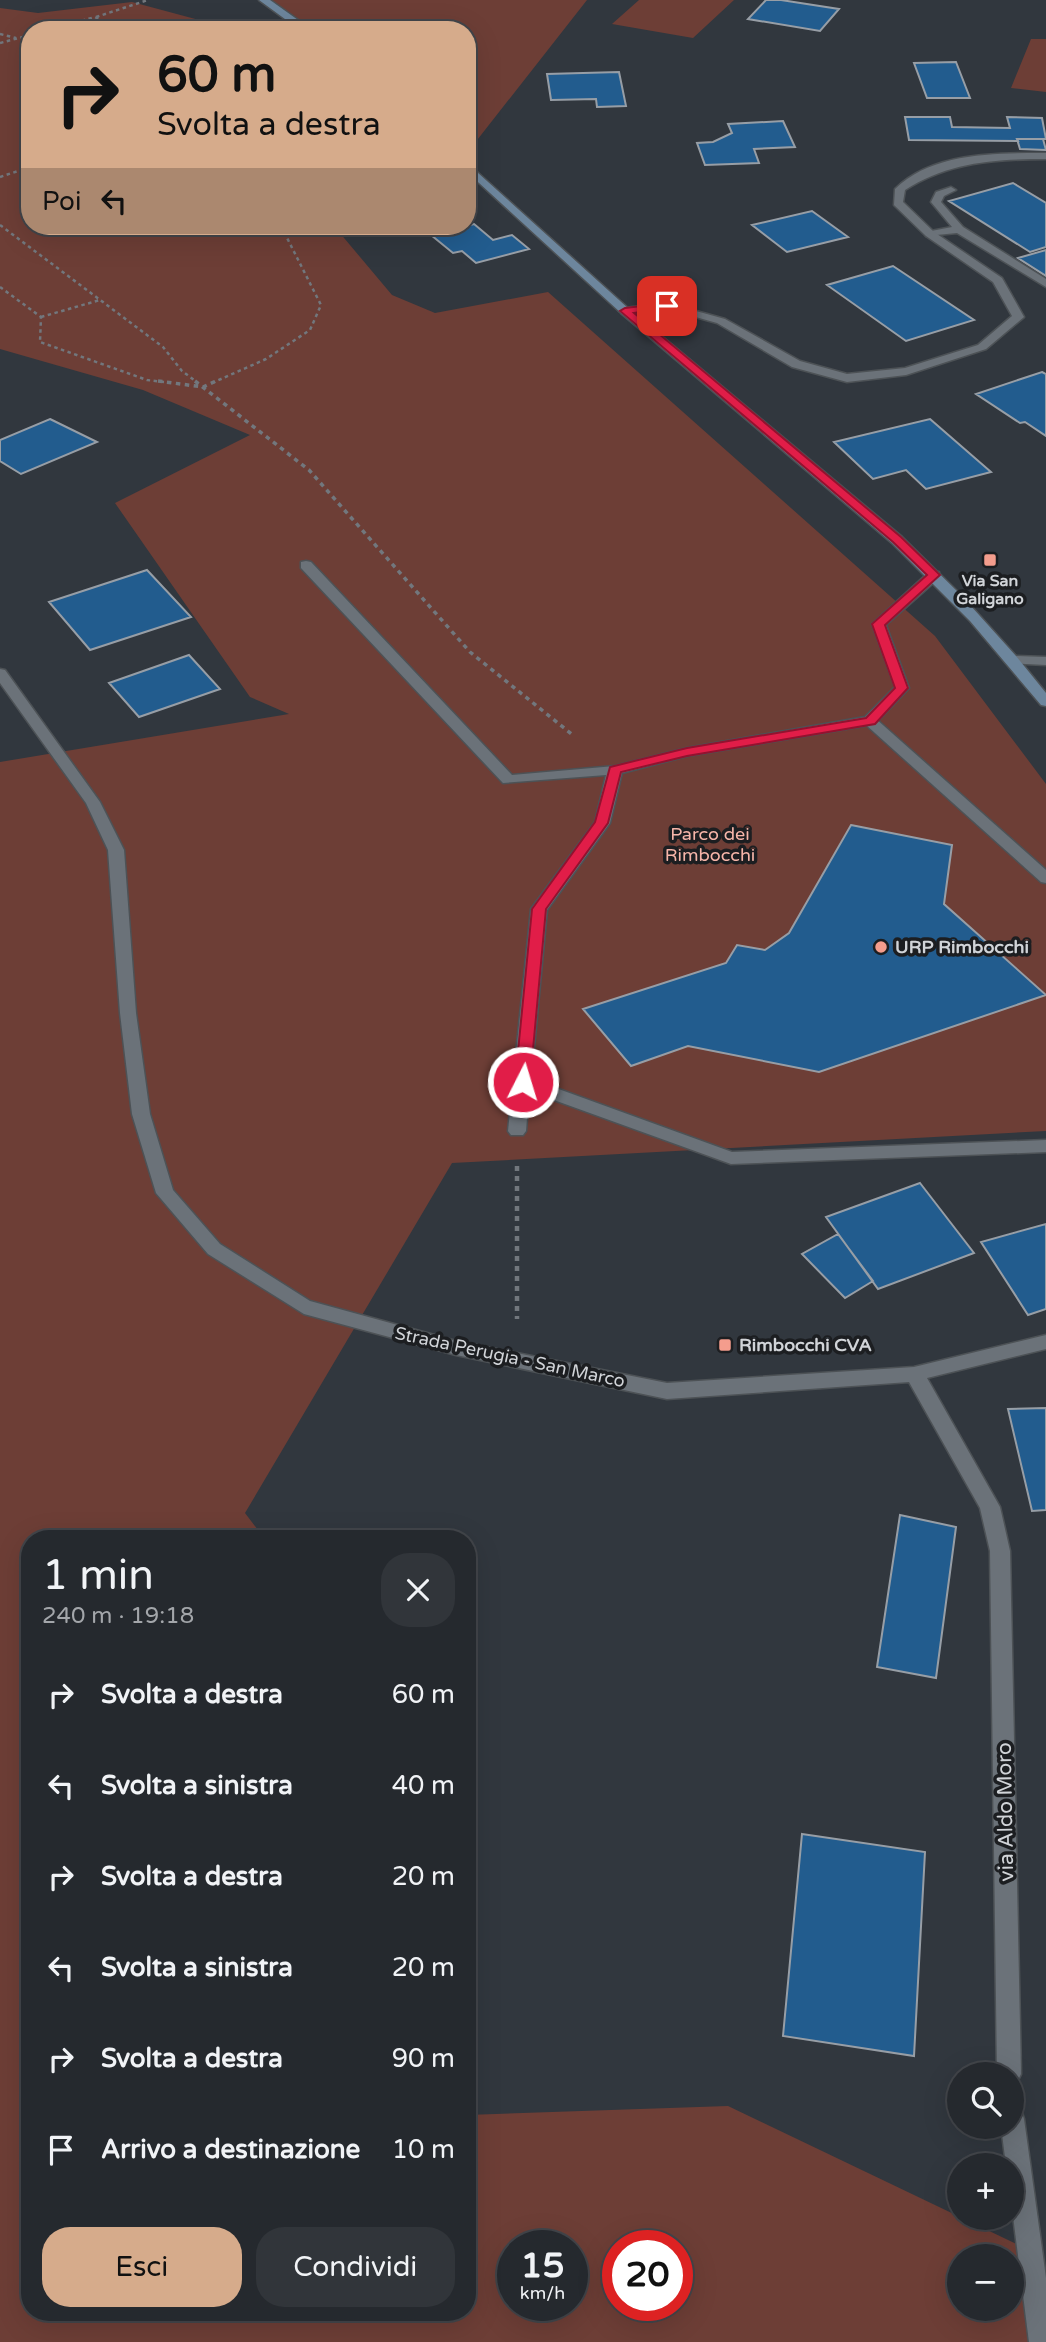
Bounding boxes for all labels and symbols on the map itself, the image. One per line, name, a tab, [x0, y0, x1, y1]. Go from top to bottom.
pin	[637, 276, 697, 336]
marker: Via San Galigano	[982, 552, 998, 568]
place label: Via San Galigano	[956, 571, 1024, 609]
park label: Parco dei Rimbocchi	[665, 823, 755, 866]
place label: URP Rimbocchi	[895, 936, 1029, 958]
marker: URP Rimbocchi	[873, 939, 889, 955]
position arrow	[486, 1045, 560, 1119]
street label: Strada Perugia - San Marco	[393, 1322, 627, 1392]
place label: Rimbocchi CVA	[739, 1334, 872, 1356]
marker: Rimbocchi CVA	[717, 1337, 733, 1353]
street label: via Aldo Moro	[992, 1742, 1019, 1882]
speed limit sign: 20	[602, 2230, 693, 2321]

